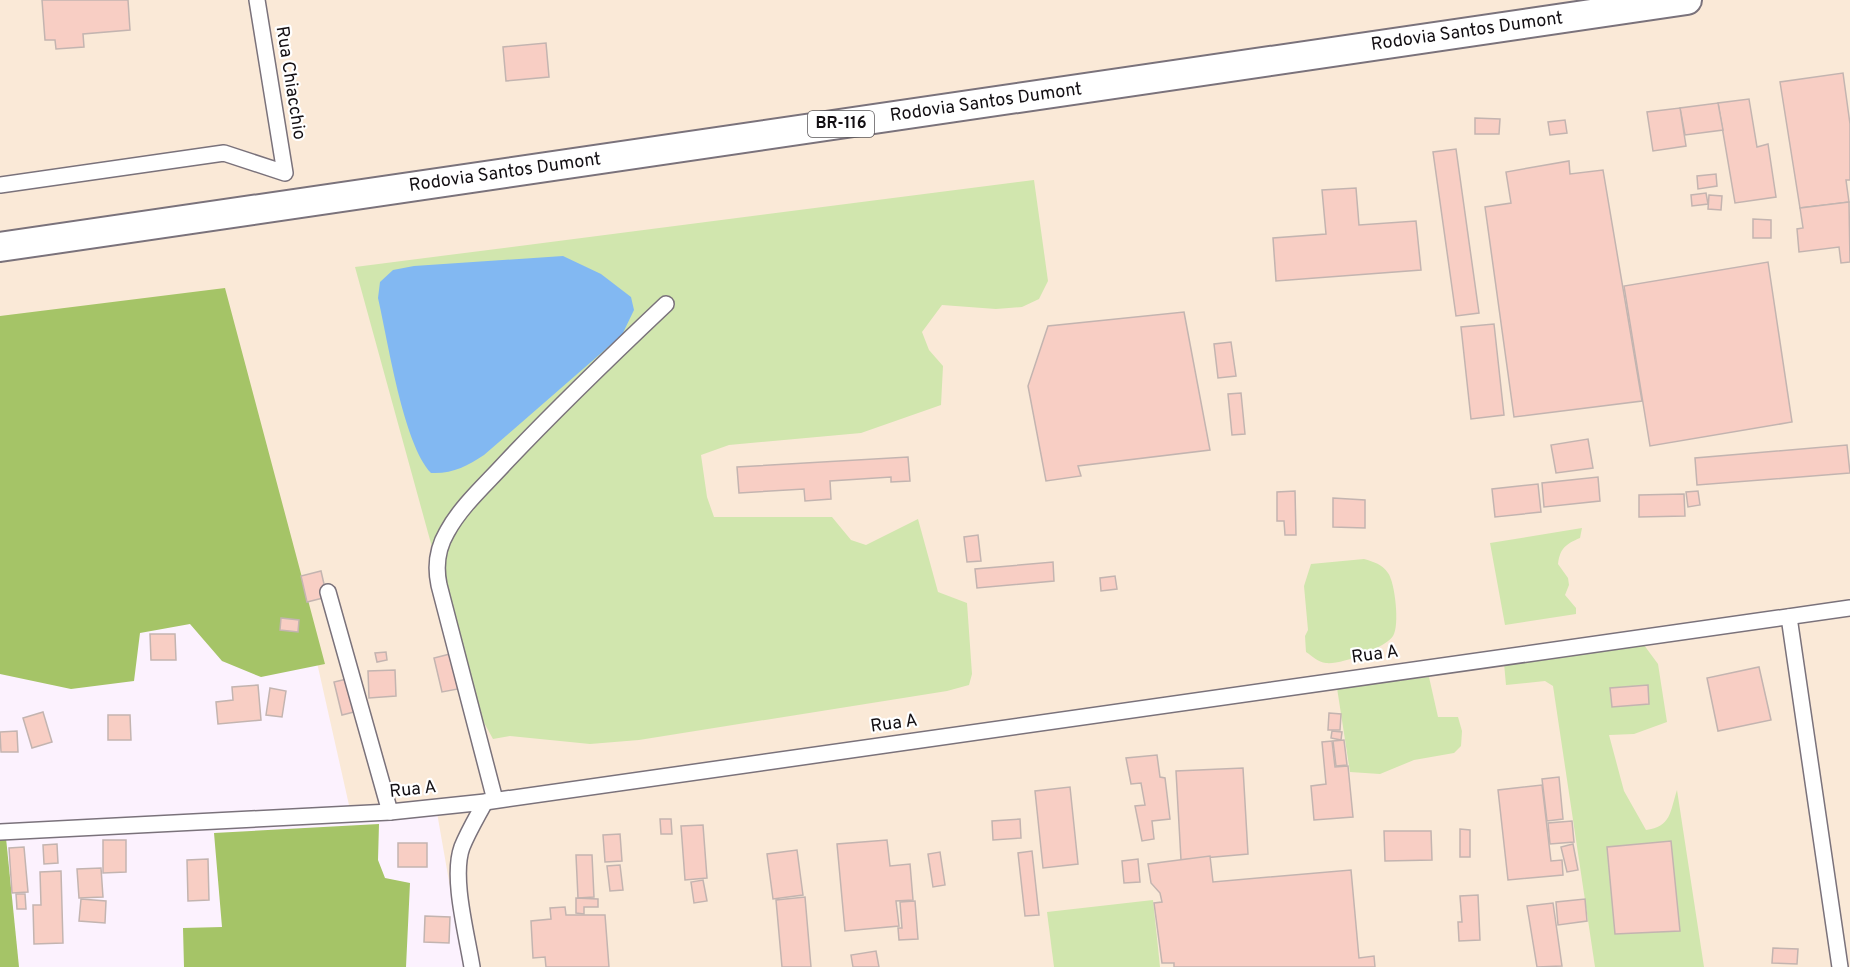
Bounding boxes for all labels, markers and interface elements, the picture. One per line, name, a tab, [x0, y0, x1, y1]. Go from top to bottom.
street label: Rodovia Santos Dumont	[1370, 7, 1564, 57]
street label: Rua Chiacchio	[270, 25, 310, 141]
street label: Rodovia Santos Dumont	[889, 78, 1083, 128]
road number: BR-116	[808, 111, 874, 137]
street label: Rodovia Santos Dumont	[408, 148, 602, 198]
street label: Rua A	[1350, 640, 1400, 670]
street label: Rua A	[869, 709, 919, 739]
street label: Rua A	[388, 776, 438, 804]

